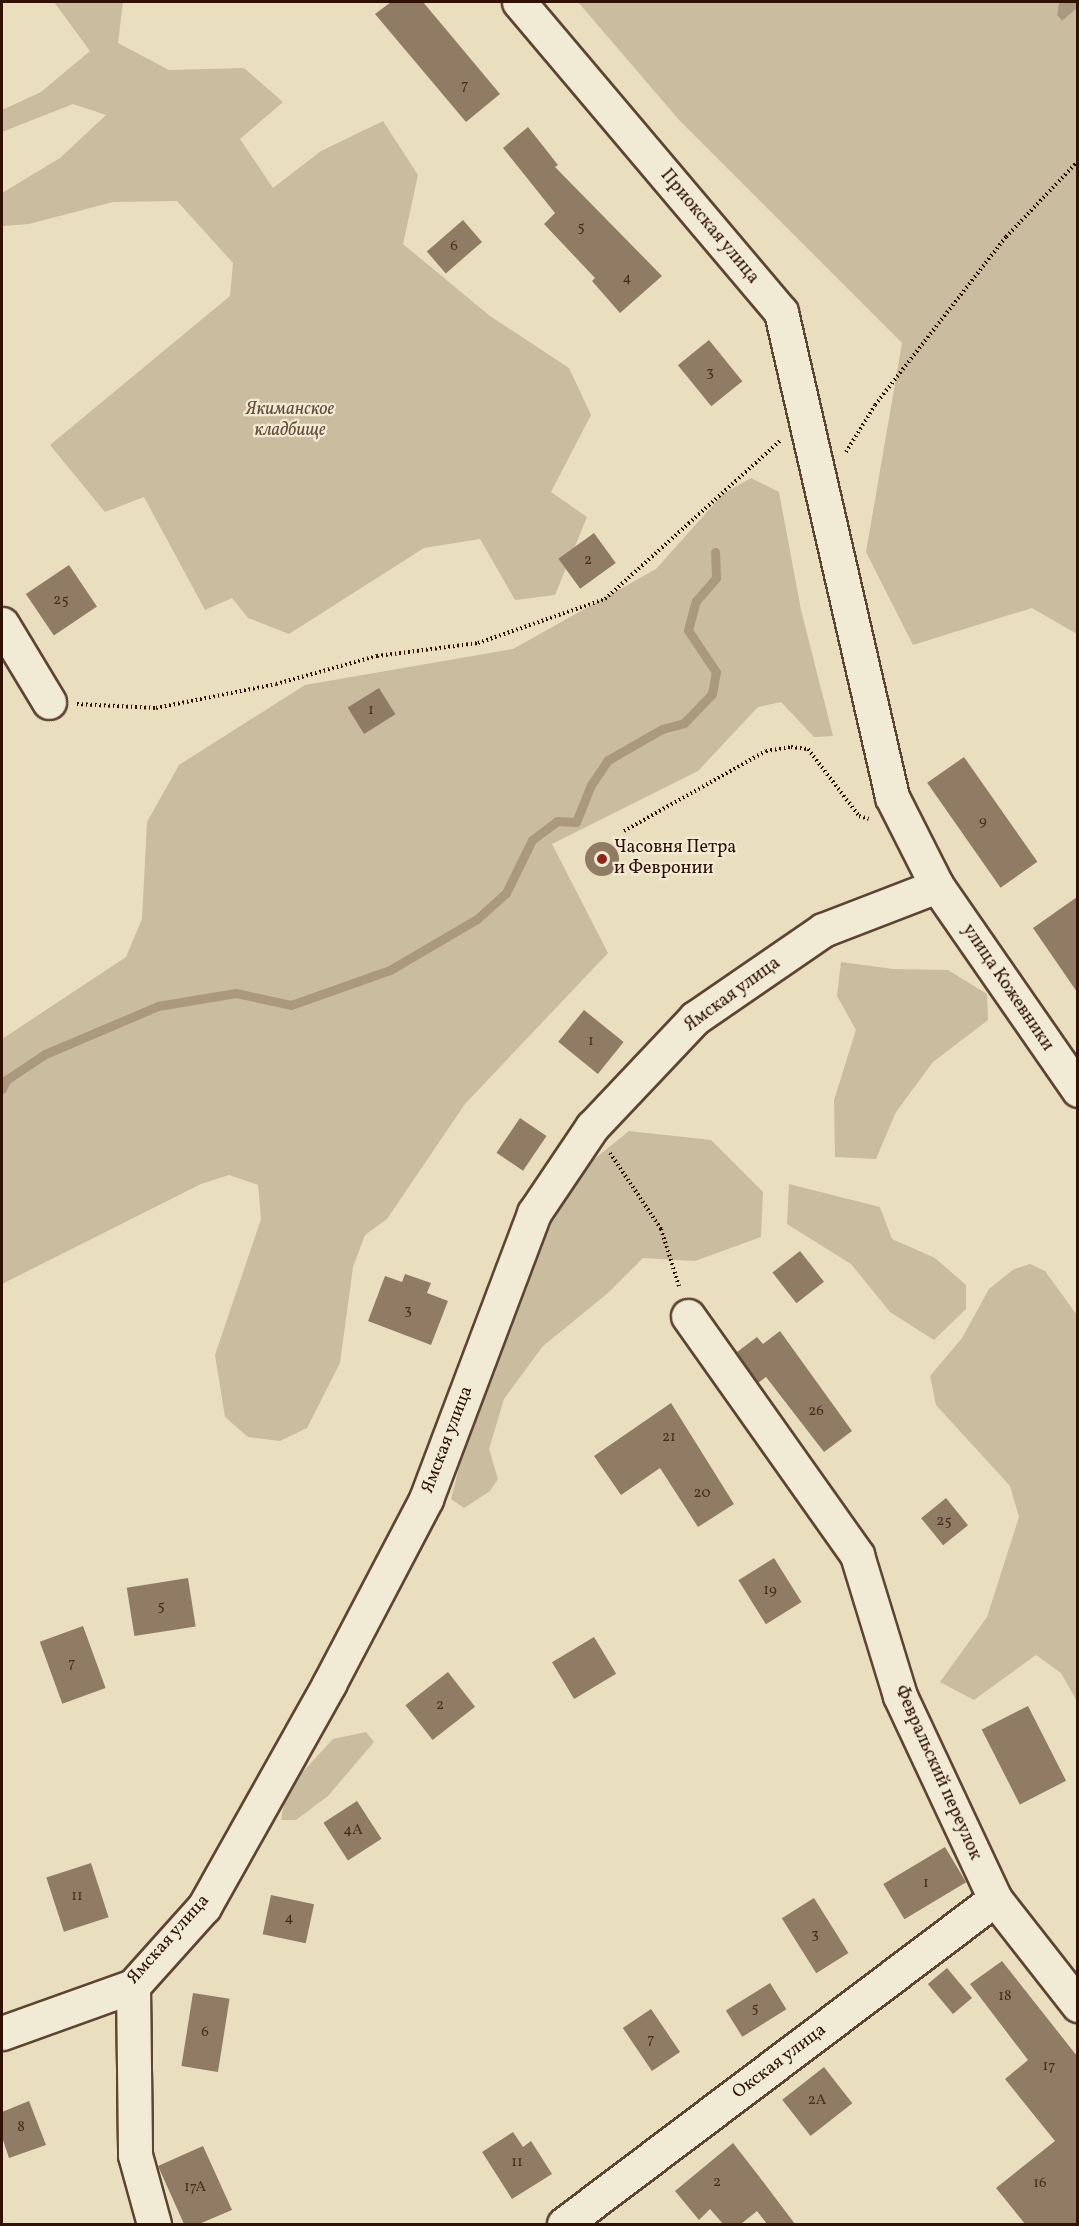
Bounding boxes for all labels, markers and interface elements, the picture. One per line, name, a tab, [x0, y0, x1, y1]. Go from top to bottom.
house number: 7	[461, 77, 469, 95]
street label: Приокская улица	[655, 165, 763, 289]
house number: 5	[577, 219, 585, 237]
house number: 6	[450, 238, 458, 256]
house number: 4	[623, 270, 631, 288]
house number: 3	[706, 364, 714, 382]
park label: Якиманское кладбище	[246, 400, 334, 442]
house number: 2	[584, 552, 592, 570]
house number: 25	[53, 592, 69, 610]
house number: 1	[368, 702, 374, 720]
house number: 9	[979, 813, 987, 831]
place label: Часовня Петра и Февронии	[614, 838, 736, 880]
marker: Часовня Петра и Февронии	[595, 852, 609, 866]
street label: улица Кожевники	[957, 920, 1057, 1056]
street label: Ямская улица	[681, 953, 785, 1037]
house number: 1	[588, 1033, 594, 1051]
house number: 3	[404, 1302, 412, 1320]
street label: Ямская улица	[418, 1383, 478, 1497]
house number: 26	[808, 1403, 824, 1421]
house number: 21	[662, 1429, 676, 1447]
house number: 20	[694, 1485, 710, 1503]
house number: 25	[936, 1513, 952, 1531]
house number: 19	[763, 1582, 777, 1600]
house number: 5	[157, 1598, 165, 1616]
house number: 7	[68, 1655, 76, 1673]
street label: Февральский переулок	[889, 1682, 985, 1864]
house number: 2	[436, 1697, 444, 1715]
house number: 4А	[343, 1822, 363, 1840]
house number: 1	[923, 1875, 929, 1893]
house number: 11	[71, 1888, 83, 1906]
street label: Ямская улица	[123, 1891, 215, 1989]
house number: 4	[285, 1910, 293, 1928]
house number: 3	[811, 1926, 819, 1944]
house number: 18	[998, 1988, 1012, 2006]
house number: 5	[751, 2000, 759, 2018]
street label: Окская улица	[729, 2020, 831, 2104]
house number: 6	[201, 2024, 209, 2042]
house number: 7	[647, 2031, 655, 2049]
house number: 17	[1042, 2058, 1056, 2076]
house number: 2А	[808, 2092, 826, 2110]
house number: 8	[17, 2119, 25, 2137]
house number: 11	[511, 2154, 523, 2172]
house number: 2	[713, 2174, 721, 2192]
house number: 16	[1033, 2175, 1047, 2193]
house number: 17А	[184, 2179, 206, 2197]

